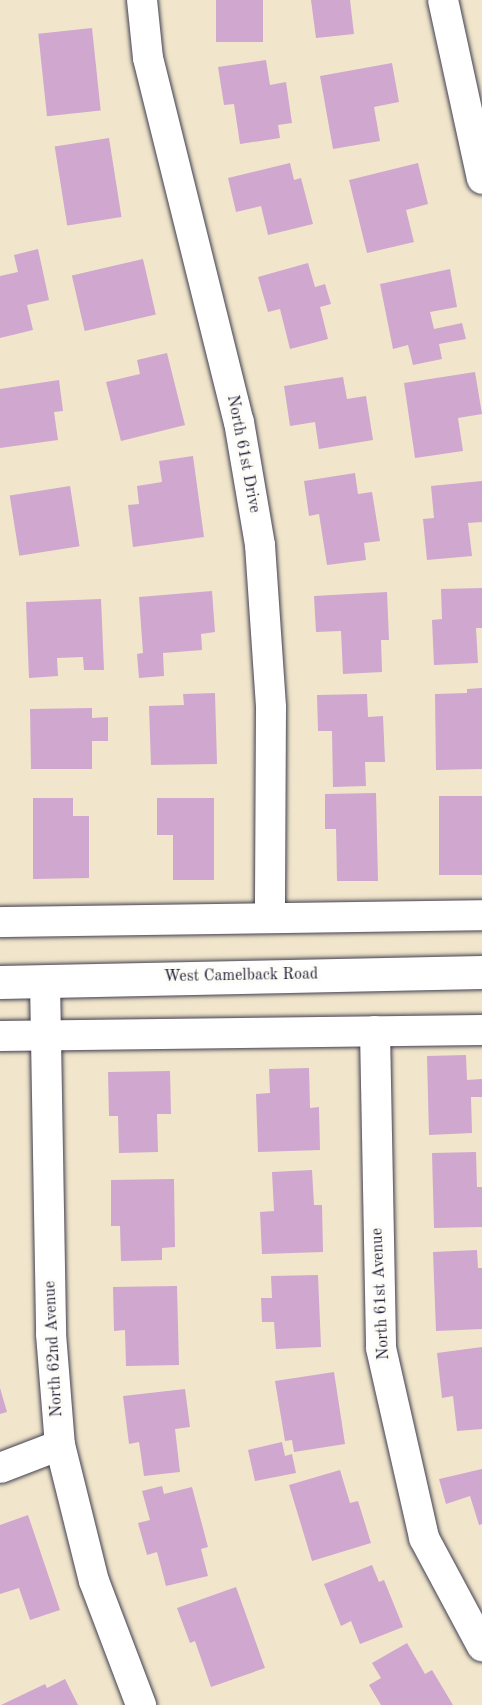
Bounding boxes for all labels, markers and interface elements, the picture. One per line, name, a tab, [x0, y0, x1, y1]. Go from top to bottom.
street label: North 61st Drive	[222, 393, 264, 515]
street label: West Camelback Road	[164, 965, 318, 987]
street label: North 61st Avenue	[368, 1228, 394, 1360]
street label: North 62nd Avenue	[41, 1280, 67, 1418]

